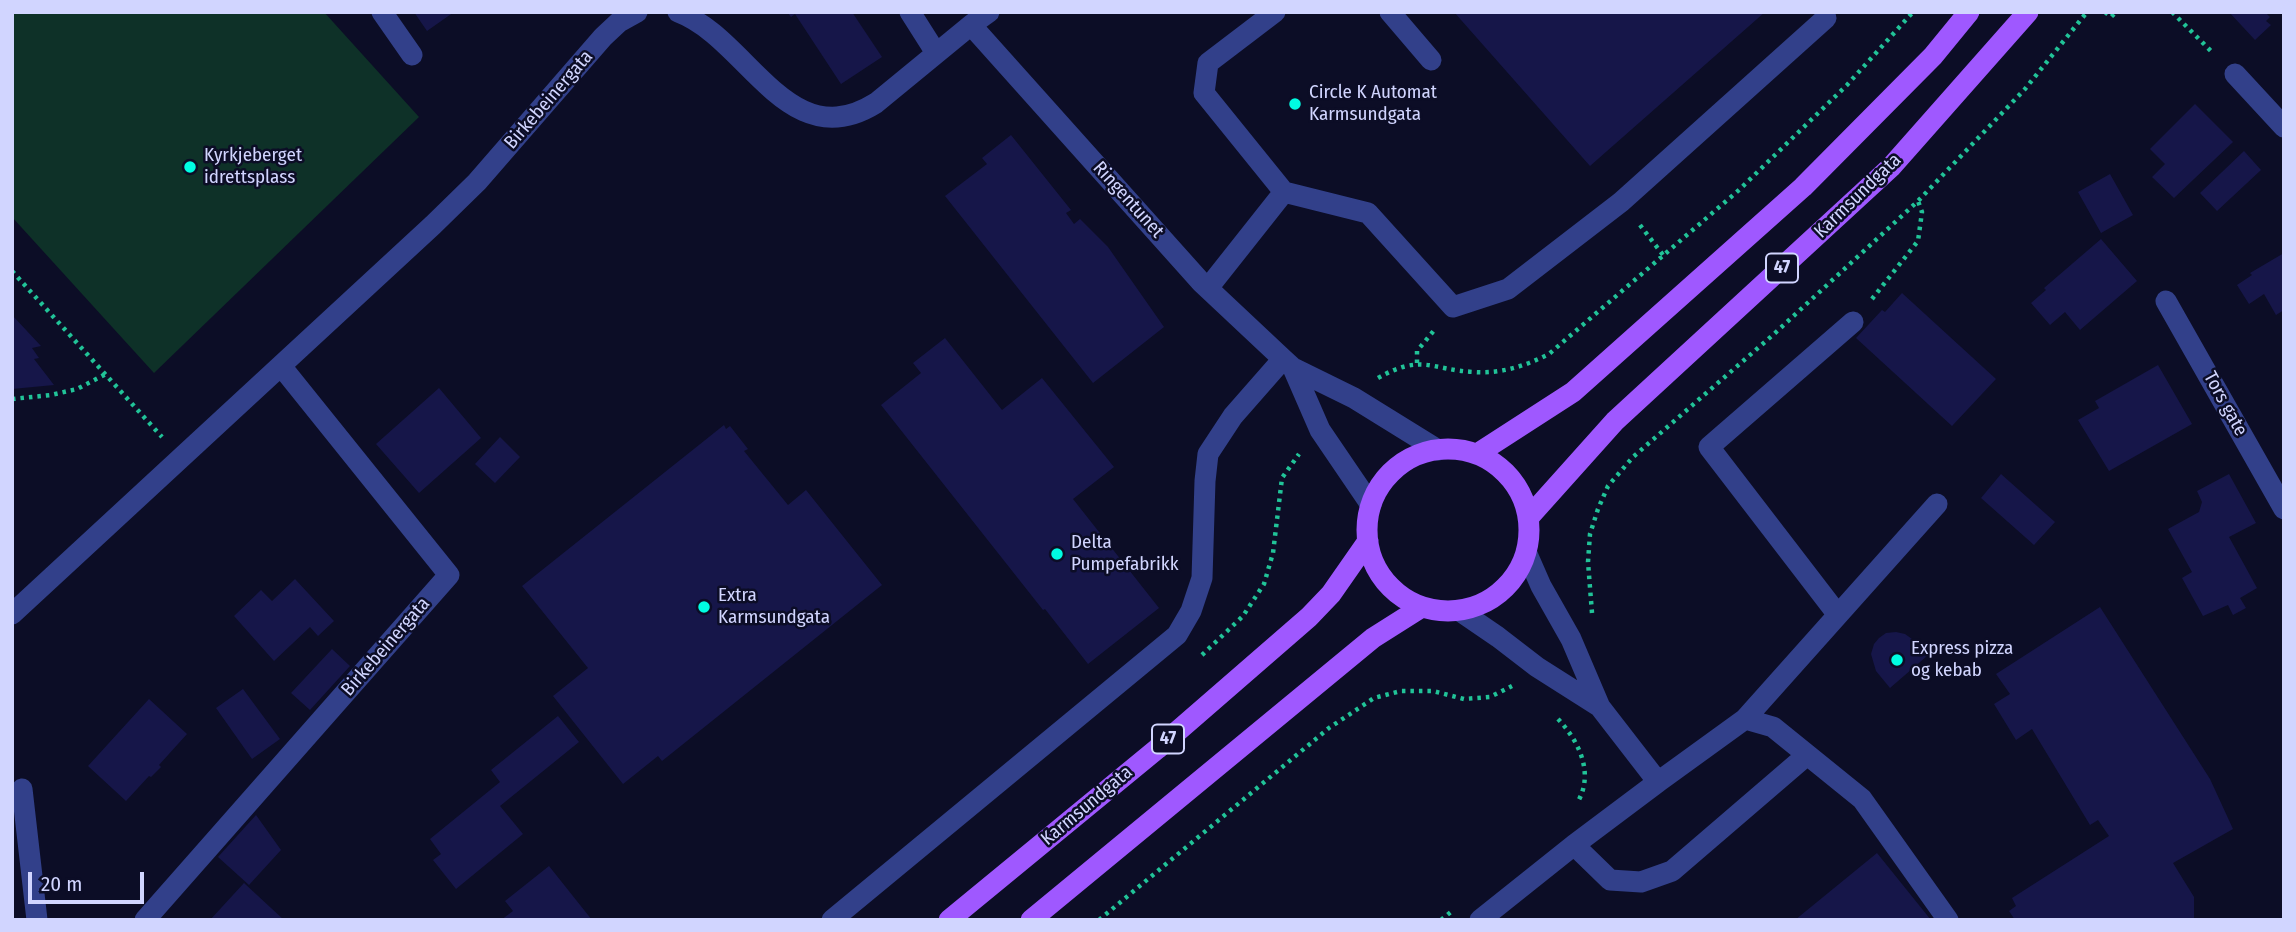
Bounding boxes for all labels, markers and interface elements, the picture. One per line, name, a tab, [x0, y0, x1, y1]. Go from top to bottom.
street label: Birkebeinergata	[500, 46, 598, 154]
place label: Circle K Automat Karmsundgata	[1309, 82, 1437, 126]
marker: Circle K Automat Karmsundgata	[1287, 96, 1303, 112]
place label: Kyrkjeberget idrettsplass	[204, 145, 302, 189]
street label: Karmsundgata	[1810, 149, 1906, 243]
street label: Ringentunet	[1088, 157, 1168, 243]
marker: Kyrkjeberget idrettsplass	[182, 159, 198, 175]
road number: 47	[1766, 254, 1798, 282]
street label: Tors gate	[2198, 368, 2252, 440]
place label: Delta Pumpefabrikk	[1071, 532, 1178, 576]
marker: Delta Pumpefabrikk	[1049, 546, 1065, 562]
place label: Extra Karmsundgata	[718, 585, 830, 629]
street label: Birkebeinergata	[337, 593, 435, 701]
marker: Extra Karmsundgata	[696, 599, 712, 615]
place label: Express pizza og kebab	[1911, 638, 2013, 682]
marker: Express pizza og kebab	[1889, 652, 1905, 668]
road number: 47	[1152, 724, 1184, 754]
street label: Karmsundgata	[1037, 761, 1137, 851]
scale bar	[32, 858, 147, 902]
text: 20 m	[41, 871, 82, 897]

